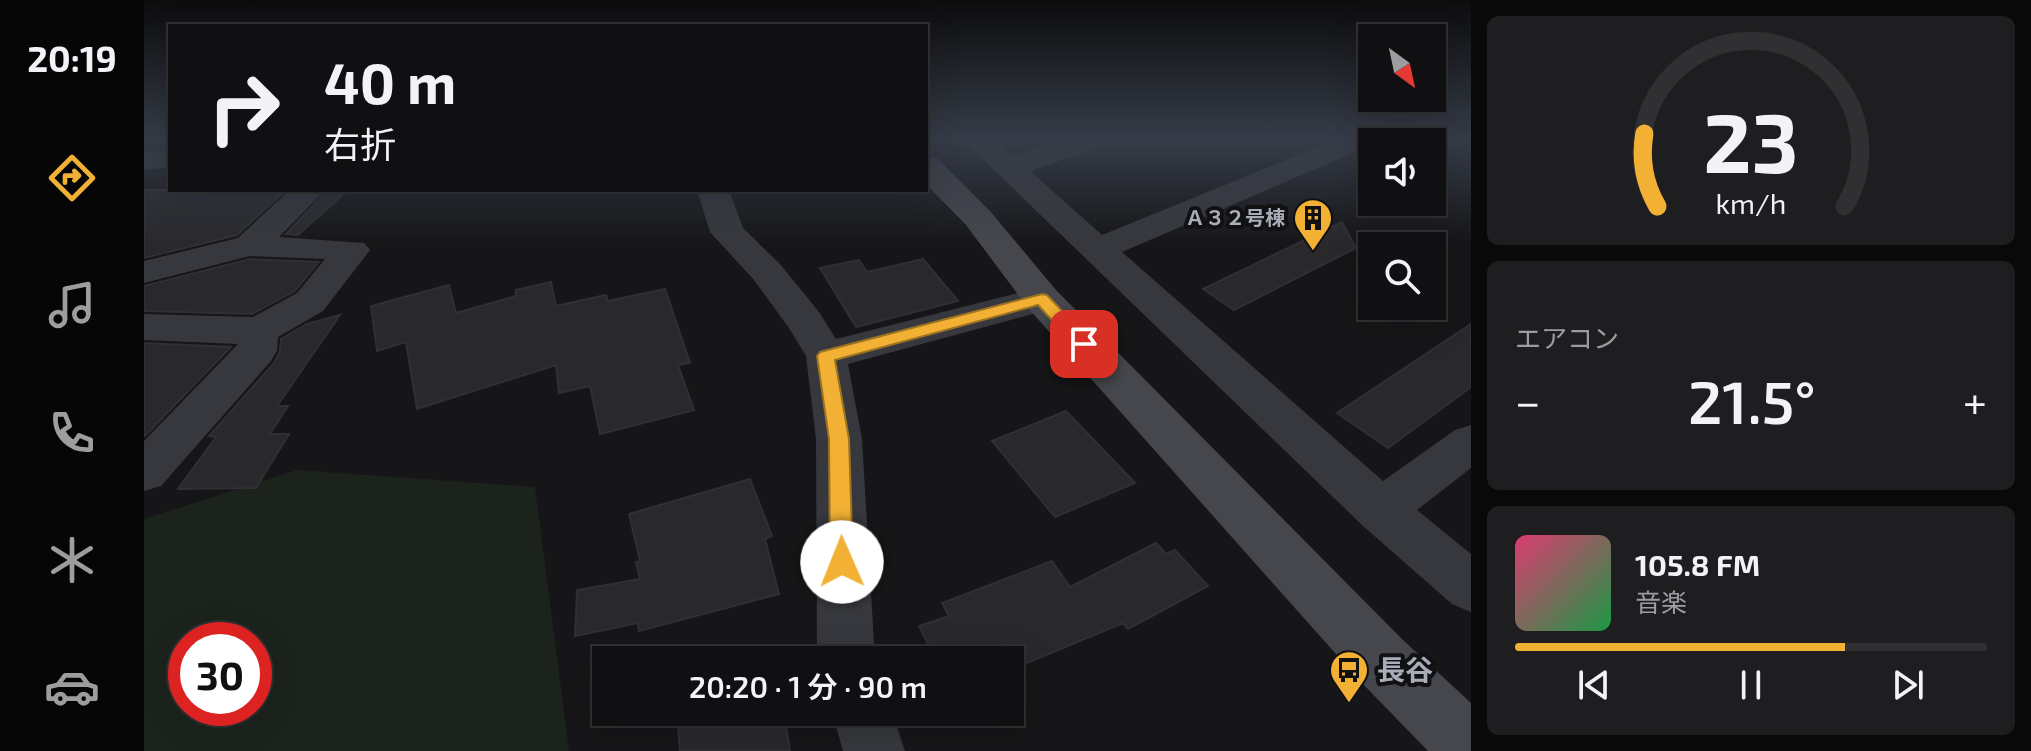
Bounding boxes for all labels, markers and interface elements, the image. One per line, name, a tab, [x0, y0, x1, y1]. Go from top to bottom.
north arrow	[1358, 24, 1446, 112]
map controls	[1358, 24, 1446, 320]
text: 20:19	[27, 36, 117, 79]
text: 40 m	[324, 48, 456, 115]
icon: right	[192, 56, 296, 160]
text: 23	[1703, 89, 1799, 189]
text: 右折	[324, 122, 396, 165]
button: sound	[1358, 128, 1446, 216]
icon: directions	[44, 150, 100, 206]
text: km/h	[1716, 185, 1786, 220]
building icon: Ａ３２号棟	[1292, 197, 1334, 252]
place label: Ａ３２号棟	[1185, 205, 1285, 229]
button: search	[1358, 232, 1446, 320]
icon: music	[44, 277, 100, 333]
pin	[1050, 310, 1118, 378]
icon: arrive	[1062, 322, 1106, 366]
text: エアコン	[1515, 322, 1619, 353]
text: 21.5°	[1688, 364, 1816, 436]
text: −	[1515, 374, 1541, 427]
text: +	[1963, 374, 1987, 427]
icon: phone	[44, 405, 100, 461]
position arrow	[800, 520, 884, 604]
icon: climate	[44, 532, 100, 588]
text: 105.8 FM	[1635, 546, 1760, 582]
text: 音楽	[1635, 586, 1687, 617]
speed limit sign: 30	[168, 622, 272, 726]
bus stop icon: 長谷	[1328, 649, 1370, 704]
place label: 長谷	[1377, 652, 1433, 686]
icon: car	[44, 659, 100, 715]
icon: previous	[1572, 663, 1616, 707]
icon: pause	[1729, 663, 1773, 707]
icon: next	[1886, 663, 1930, 707]
text: 20:20 · 1 分 · 90 m	[689, 668, 927, 704]

